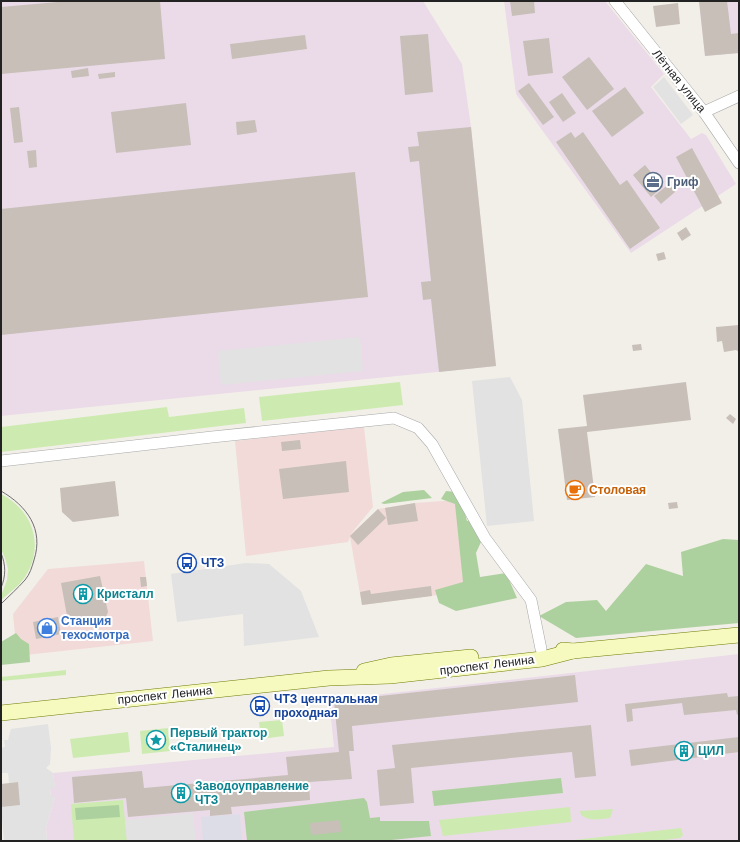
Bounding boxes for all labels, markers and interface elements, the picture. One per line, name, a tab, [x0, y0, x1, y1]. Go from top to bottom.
street label: Лётная улица	[649, 47, 709, 116]
office icon: Гриф	[642, 171, 664, 193]
place label: Гриф	[667, 175, 699, 189]
cafe icon: Столовая	[564, 479, 586, 501]
place label: Столовая	[589, 483, 646, 497]
bus stop icon: ЧТЗ	[176, 552, 198, 574]
place label: ЧТЗ	[201, 556, 224, 570]
building icon: Кристалл	[72, 583, 94, 605]
place label: Кристалл	[97, 587, 154, 601]
place label: Станция техосмотра	[61, 614, 130, 642]
shop icon: Станция техосмотра	[36, 617, 58, 639]
street label: проспект Ленина	[439, 652, 535, 678]
street label: проспект Ленина	[117, 683, 213, 707]
place label: ЧТЗ центральная проходная	[274, 692, 378, 720]
bus stop icon: ЧТЗ центральная проходная	[249, 695, 271, 717]
place label: Первый трактор «Сталинец»	[170, 726, 267, 754]
place icon: Первый трактор «Сталинец»	[145, 729, 167, 751]
building icon: ЦИЛ	[673, 740, 695, 762]
place label: ЦИЛ	[698, 744, 724, 758]
place label: Заводоуправление ЧТЗ	[195, 779, 309, 807]
building icon: Заводоуправление ЧТЗ	[170, 782, 192, 804]

